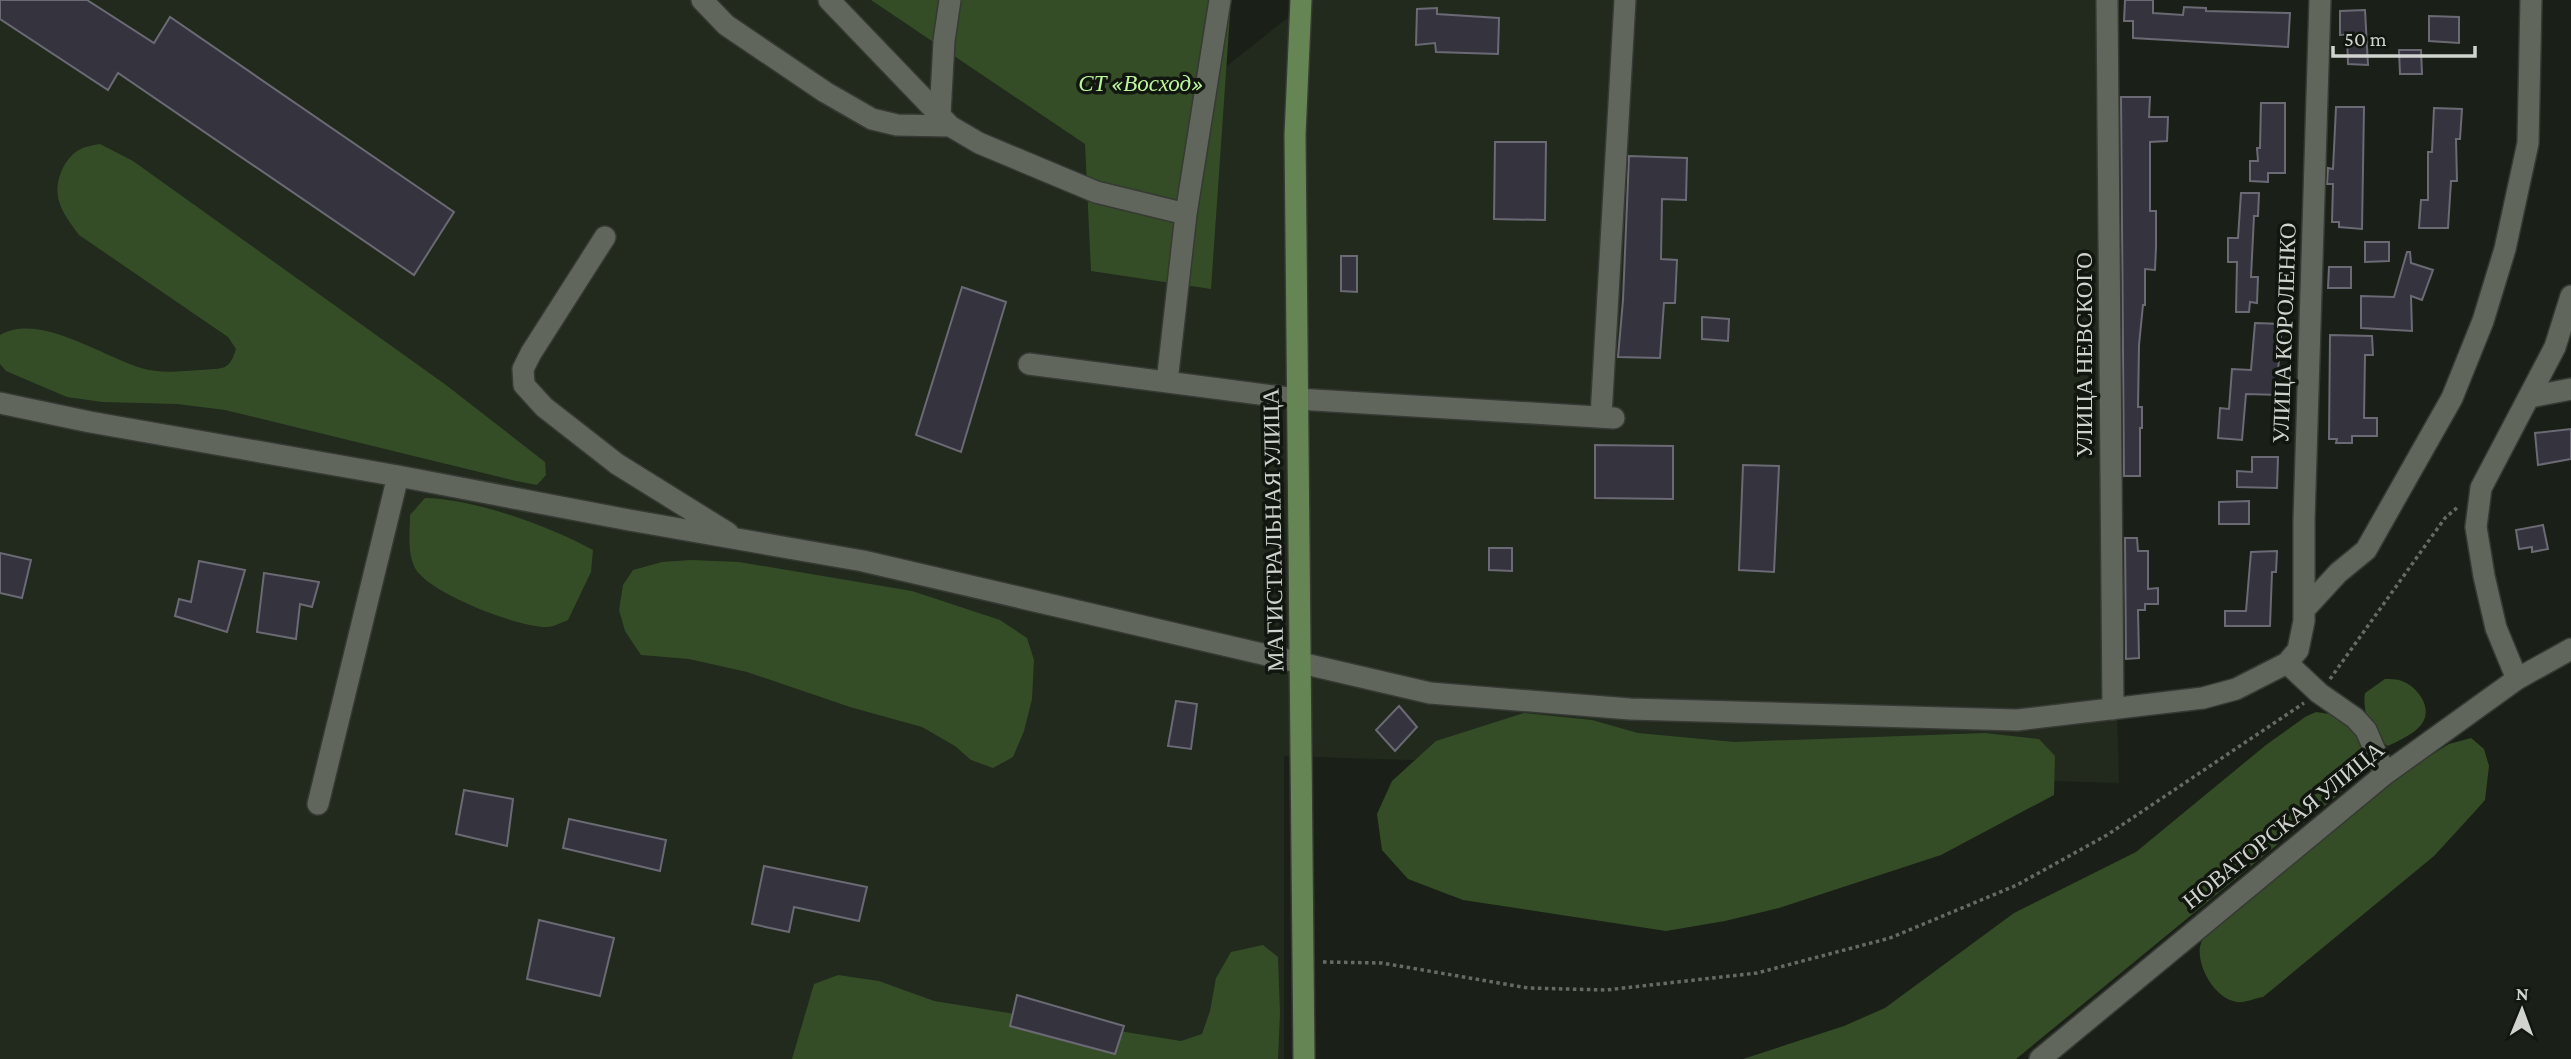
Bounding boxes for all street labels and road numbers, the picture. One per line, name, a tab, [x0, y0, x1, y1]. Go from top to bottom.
street label: УЛИЦА КОРОЛЕНКО	[2267, 222, 2301, 444]
street label: УЛИЦА НЕВСКОГО	[2071, 252, 2097, 458]
street label: МАГИСТРАЛЬНАЯ УЛИЦА	[1258, 388, 1288, 672]
street label: НОВАТОРСКАЯ УЛИЦА	[2177, 736, 2389, 914]

